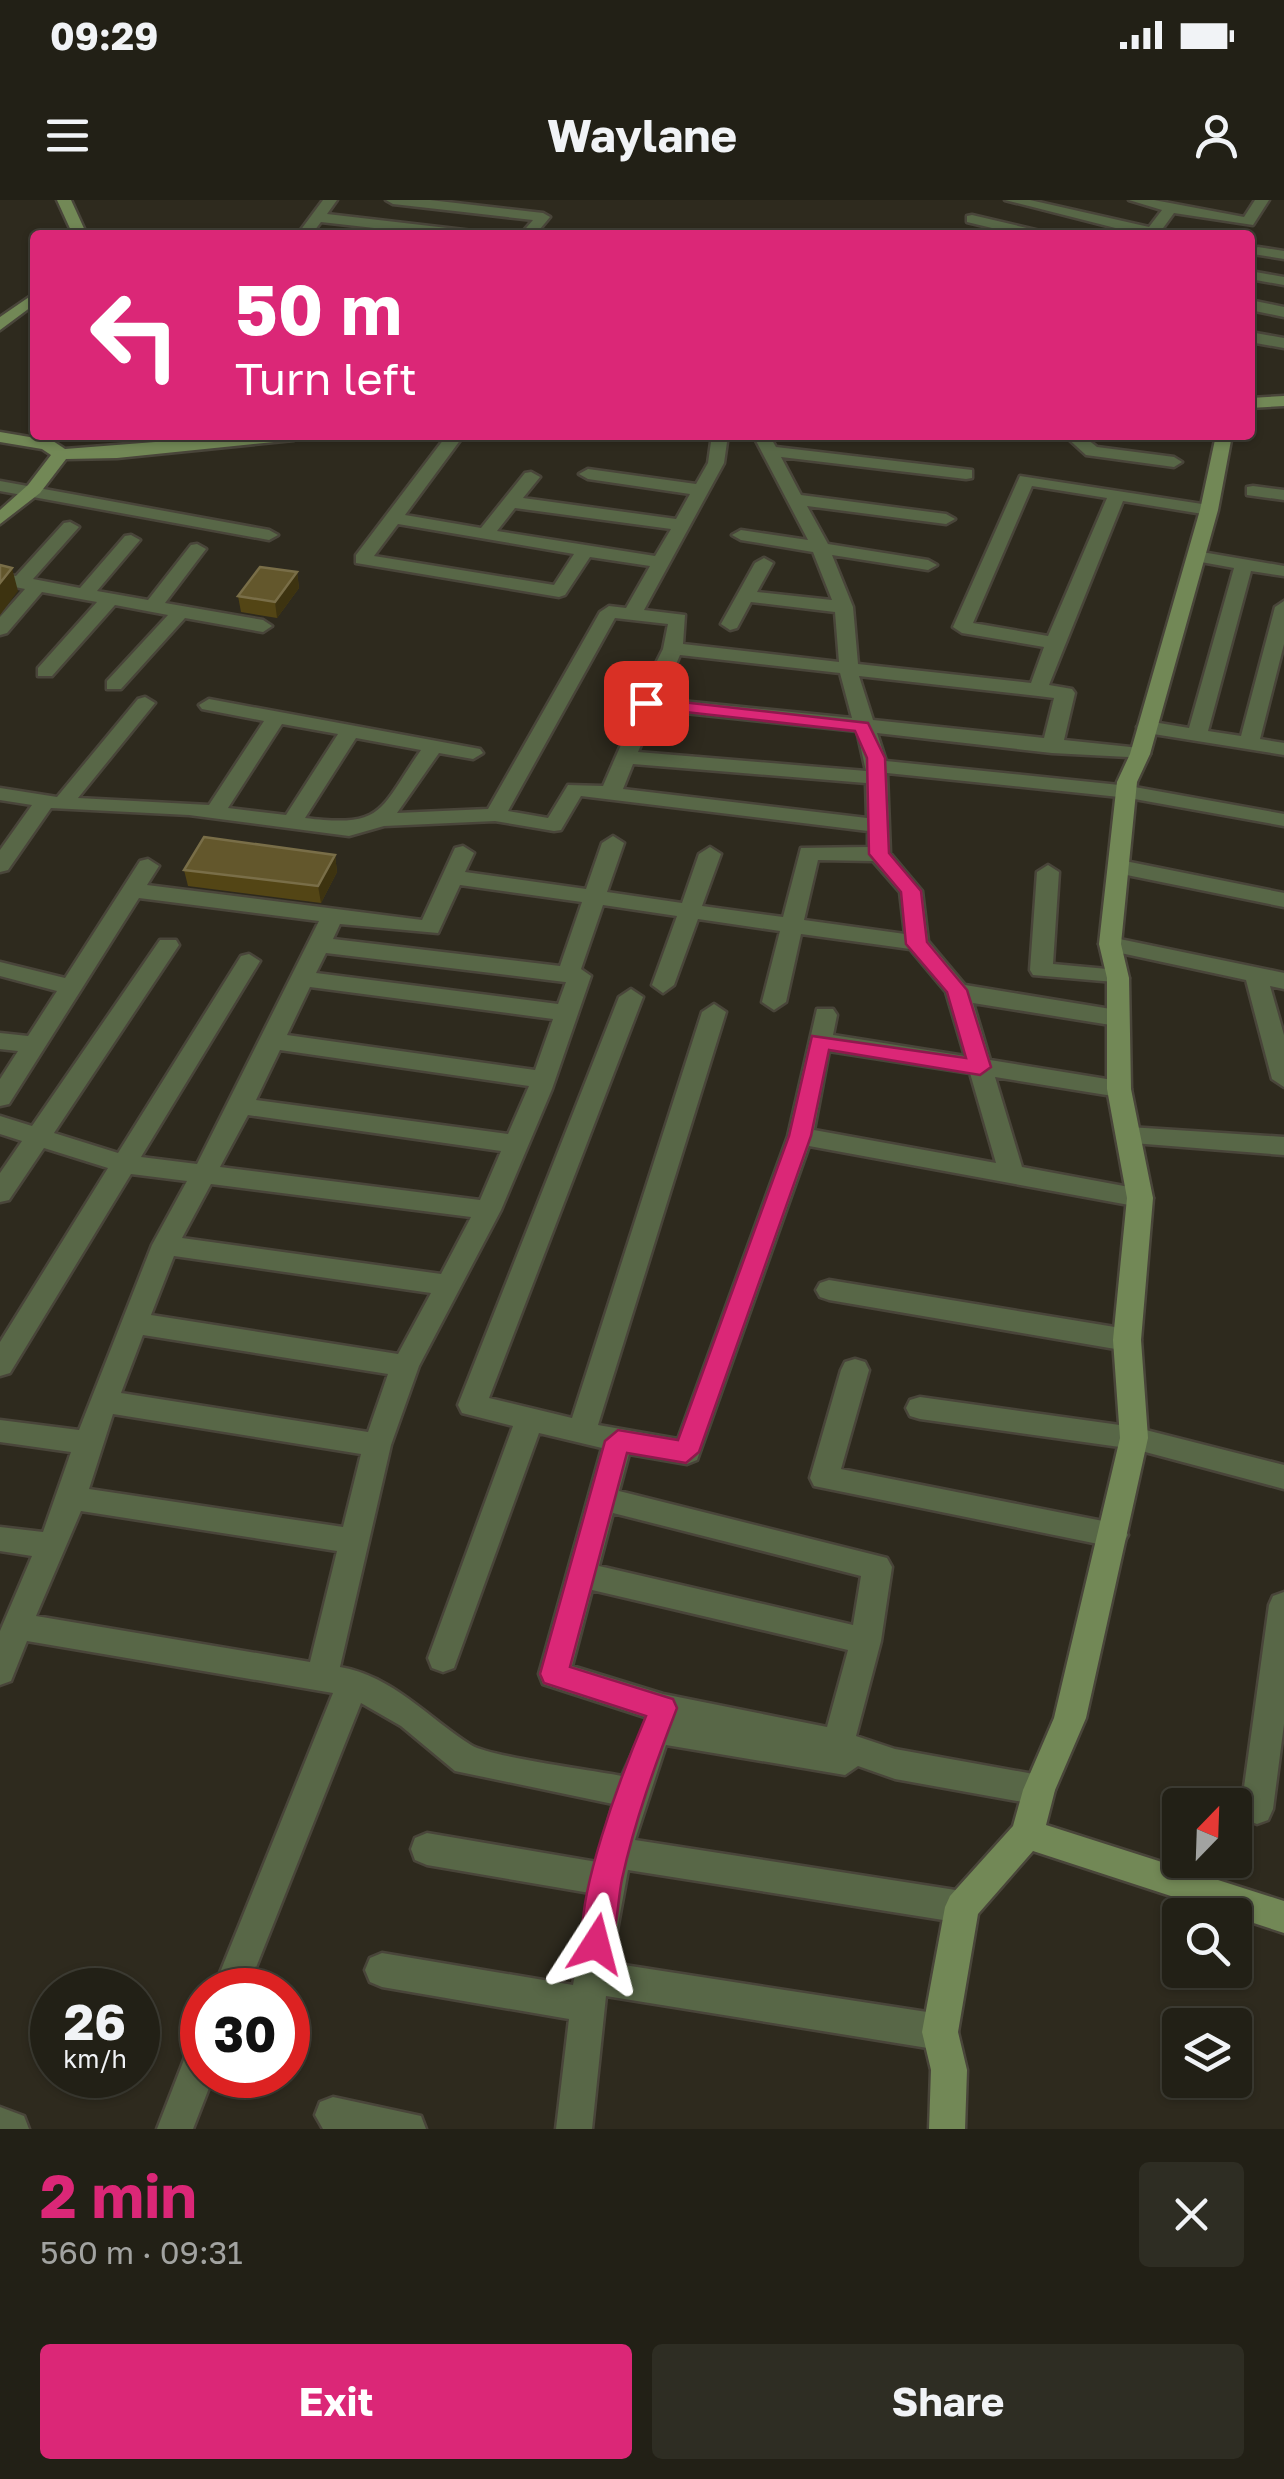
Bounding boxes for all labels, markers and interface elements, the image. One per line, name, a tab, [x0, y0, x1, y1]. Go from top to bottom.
text: 09:29	[50, 13, 158, 58]
icon: menu	[40, 108, 95, 163]
text: Waylane	[547, 108, 737, 162]
icon: person	[1189, 108, 1244, 163]
text: 50 m	[235, 266, 402, 350]
icon: left	[70, 270, 200, 400]
text: Turn left	[235, 351, 417, 405]
pin	[604, 661, 689, 746]
icon: arrive	[619, 676, 674, 731]
north arrow	[1162, 1788, 1252, 1878]
map controls	[1162, 1788, 1252, 2098]
position arrow	[544, 1892, 648, 1996]
button: search	[1162, 1898, 1252, 1988]
speed limit sign: 30	[180, 1968, 310, 2098]
text: 26	[64, 1991, 126, 2051]
button: layers	[1162, 2008, 1252, 2098]
text: km/h	[63, 2043, 127, 2074]
text: 2 min	[40, 2159, 197, 2231]
button: close	[1139, 2162, 1244, 2267]
text: 560 m · 09:31	[40, 2233, 243, 2271]
button: Exit	[40, 2344, 632, 2459]
button: Share	[652, 2344, 1244, 2459]

